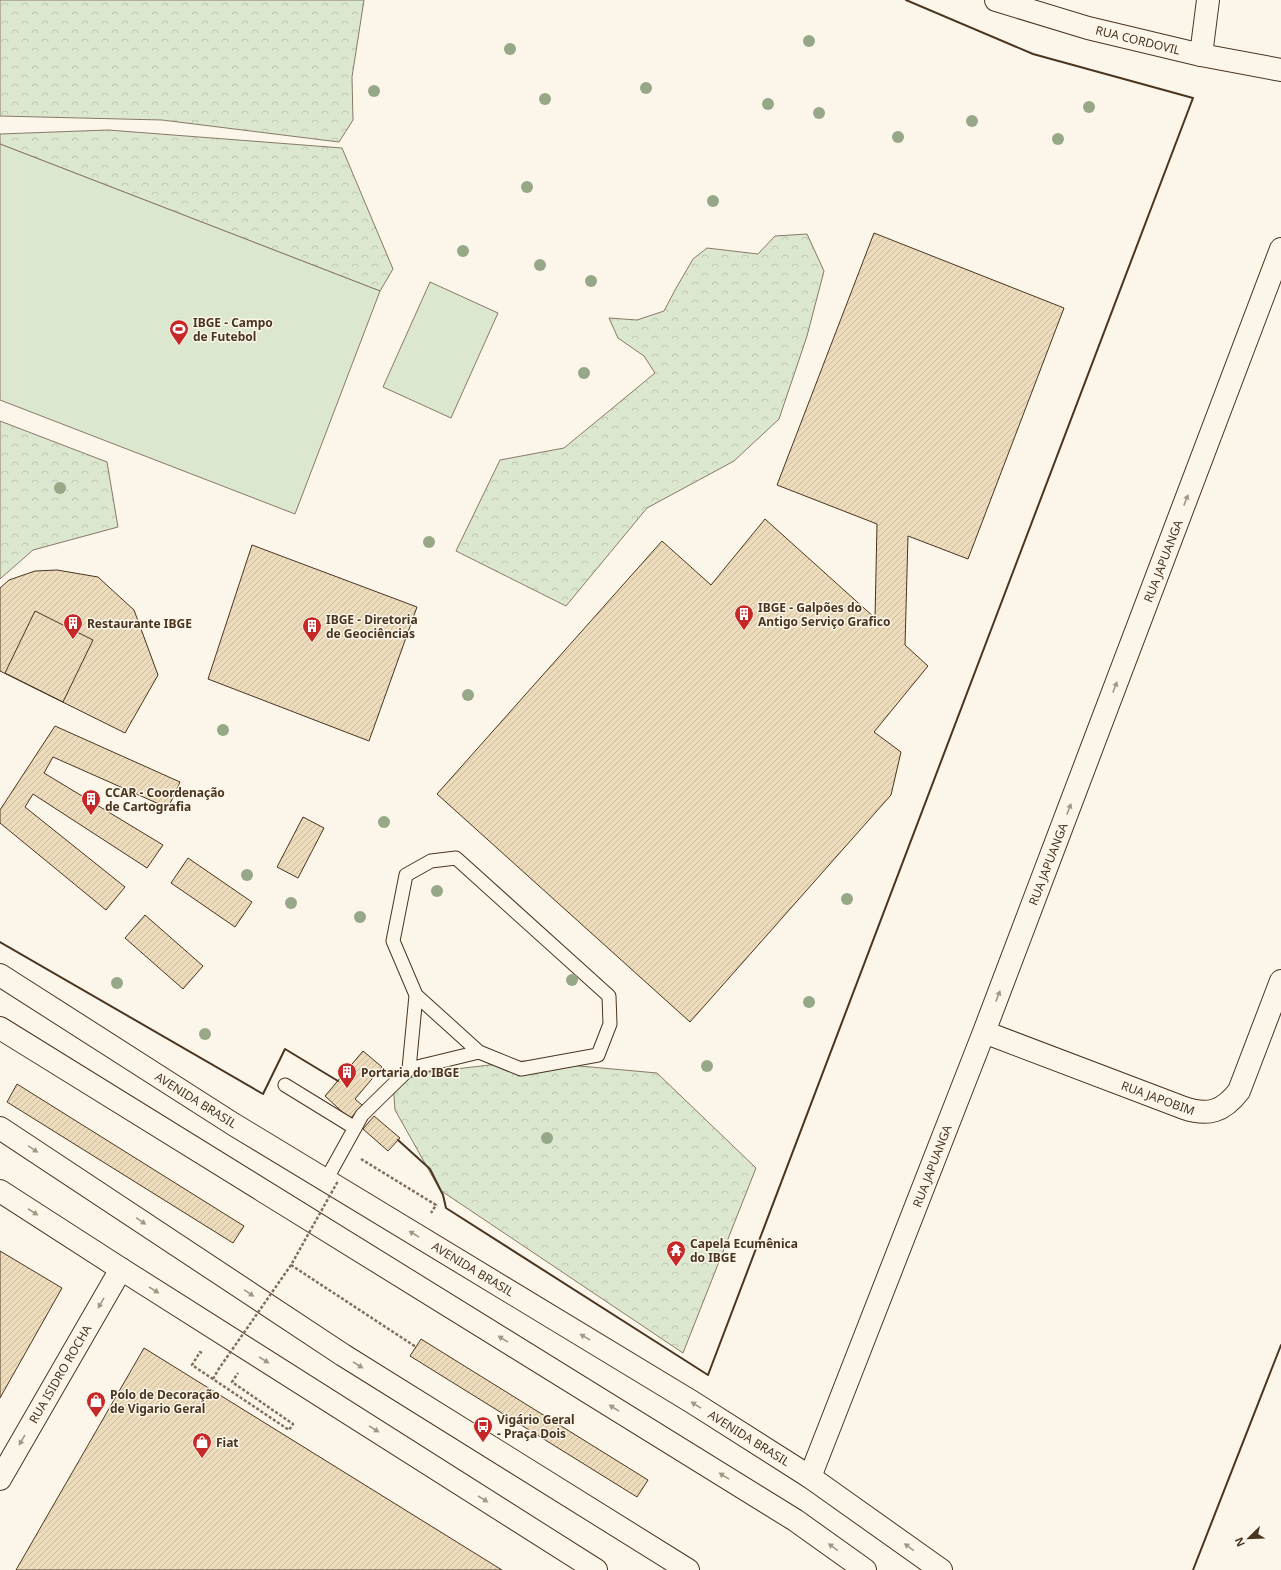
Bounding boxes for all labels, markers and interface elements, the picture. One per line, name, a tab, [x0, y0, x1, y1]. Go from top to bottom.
street label: RUA CORDOVIL	[1094, 21, 1182, 59]
place label: IBGE - Campo de Futebol	[193, 314, 273, 345]
sports icon: IBGE - Campo de Futebol	[168, 318, 190, 346]
one-way arrow	[1183, 494, 1189, 506]
street label: RUA JAPUANGA	[1139, 517, 1187, 605]
place label: IBGE - Galpões do Antigo Serviço Grafico	[758, 599, 890, 630]
building icon: IBGE - Galpões do Antigo Serviço Grafico	[733, 603, 755, 631]
place label: IBGE - Diretoria de Geociências	[326, 611, 418, 642]
building icon: Restaurante IBGE	[62, 612, 84, 640]
place label: Restaurante IBGE	[87, 615, 192, 632]
building icon: IBGE - Diretoria de Geociências	[301, 615, 323, 643]
one-way arrow	[1112, 681, 1118, 693]
place label: CCAR - Coordenação de Cartografia	[105, 784, 225, 815]
building icon: CCAR - Coordenação de Cartografia	[80, 788, 102, 816]
one-way arrow	[1066, 802, 1072, 814]
street label: RUA JAPUANGA	[1024, 820, 1072, 908]
one-way arrow	[995, 989, 1001, 1001]
building icon: Portaria do IBGE	[336, 1061, 358, 1089]
place label: Portaria do IBGE	[361, 1064, 460, 1081]
street label: AVENIDA BRASIL	[152, 1068, 240, 1132]
street label: RUA JAPOBIM	[1119, 1077, 1197, 1119]
street label: RUA JAPUANGA	[908, 1122, 956, 1210]
one-way arrow	[27, 1146, 38, 1153]
one-way arrow	[27, 1209, 39, 1216]
one-way arrow	[136, 1217, 146, 1225]
one-way arrow	[408, 1230, 420, 1237]
place label: Capela Ecumênica do IBGE	[690, 1235, 798, 1266]
street label: AVENIDA BRASIL	[429, 1238, 517, 1300]
temple icon: Capela Ecumênica do IBGE	[665, 1239, 687, 1267]
one-way arrow	[149, 1286, 159, 1294]
one-way arrow	[244, 1289, 254, 1297]
one-way arrow	[98, 1297, 105, 1309]
street label: RUA ISIDRO ROCHA	[25, 1321, 95, 1426]
one-way arrow	[579, 1334, 591, 1341]
one-way arrow	[497, 1336, 509, 1343]
one-way arrow	[259, 1356, 269, 1364]
one-way arrow	[352, 1361, 364, 1368]
place label: Polo de Decoração de Vigario Geral	[110, 1386, 220, 1417]
shop icon: Polo de Decoração de Vigario Geral	[85, 1390, 107, 1418]
one-way arrow	[691, 1401, 702, 1409]
one-way arrow	[608, 1404, 620, 1411]
street label: AVENIDA BRASIL	[705, 1406, 793, 1470]
place label: Vigário Geral - Praça Dois	[497, 1411, 574, 1442]
bus stop icon: Vigário Geral - Praça Dois	[472, 1415, 494, 1443]
one-way arrow	[368, 1426, 379, 1433]
shop icon: Fiat	[191, 1431, 213, 1459]
one-way arrow	[19, 1434, 26, 1446]
place label: Fiat	[216, 1434, 239, 1451]
one-way arrow	[719, 1472, 729, 1480]
one-way arrow	[478, 1495, 489, 1502]
north arrow	[1229, 1518, 1269, 1558]
text: N	[1231, 1535, 1248, 1549]
one-way arrow	[828, 1543, 838, 1551]
one-way arrow	[904, 1543, 914, 1551]

